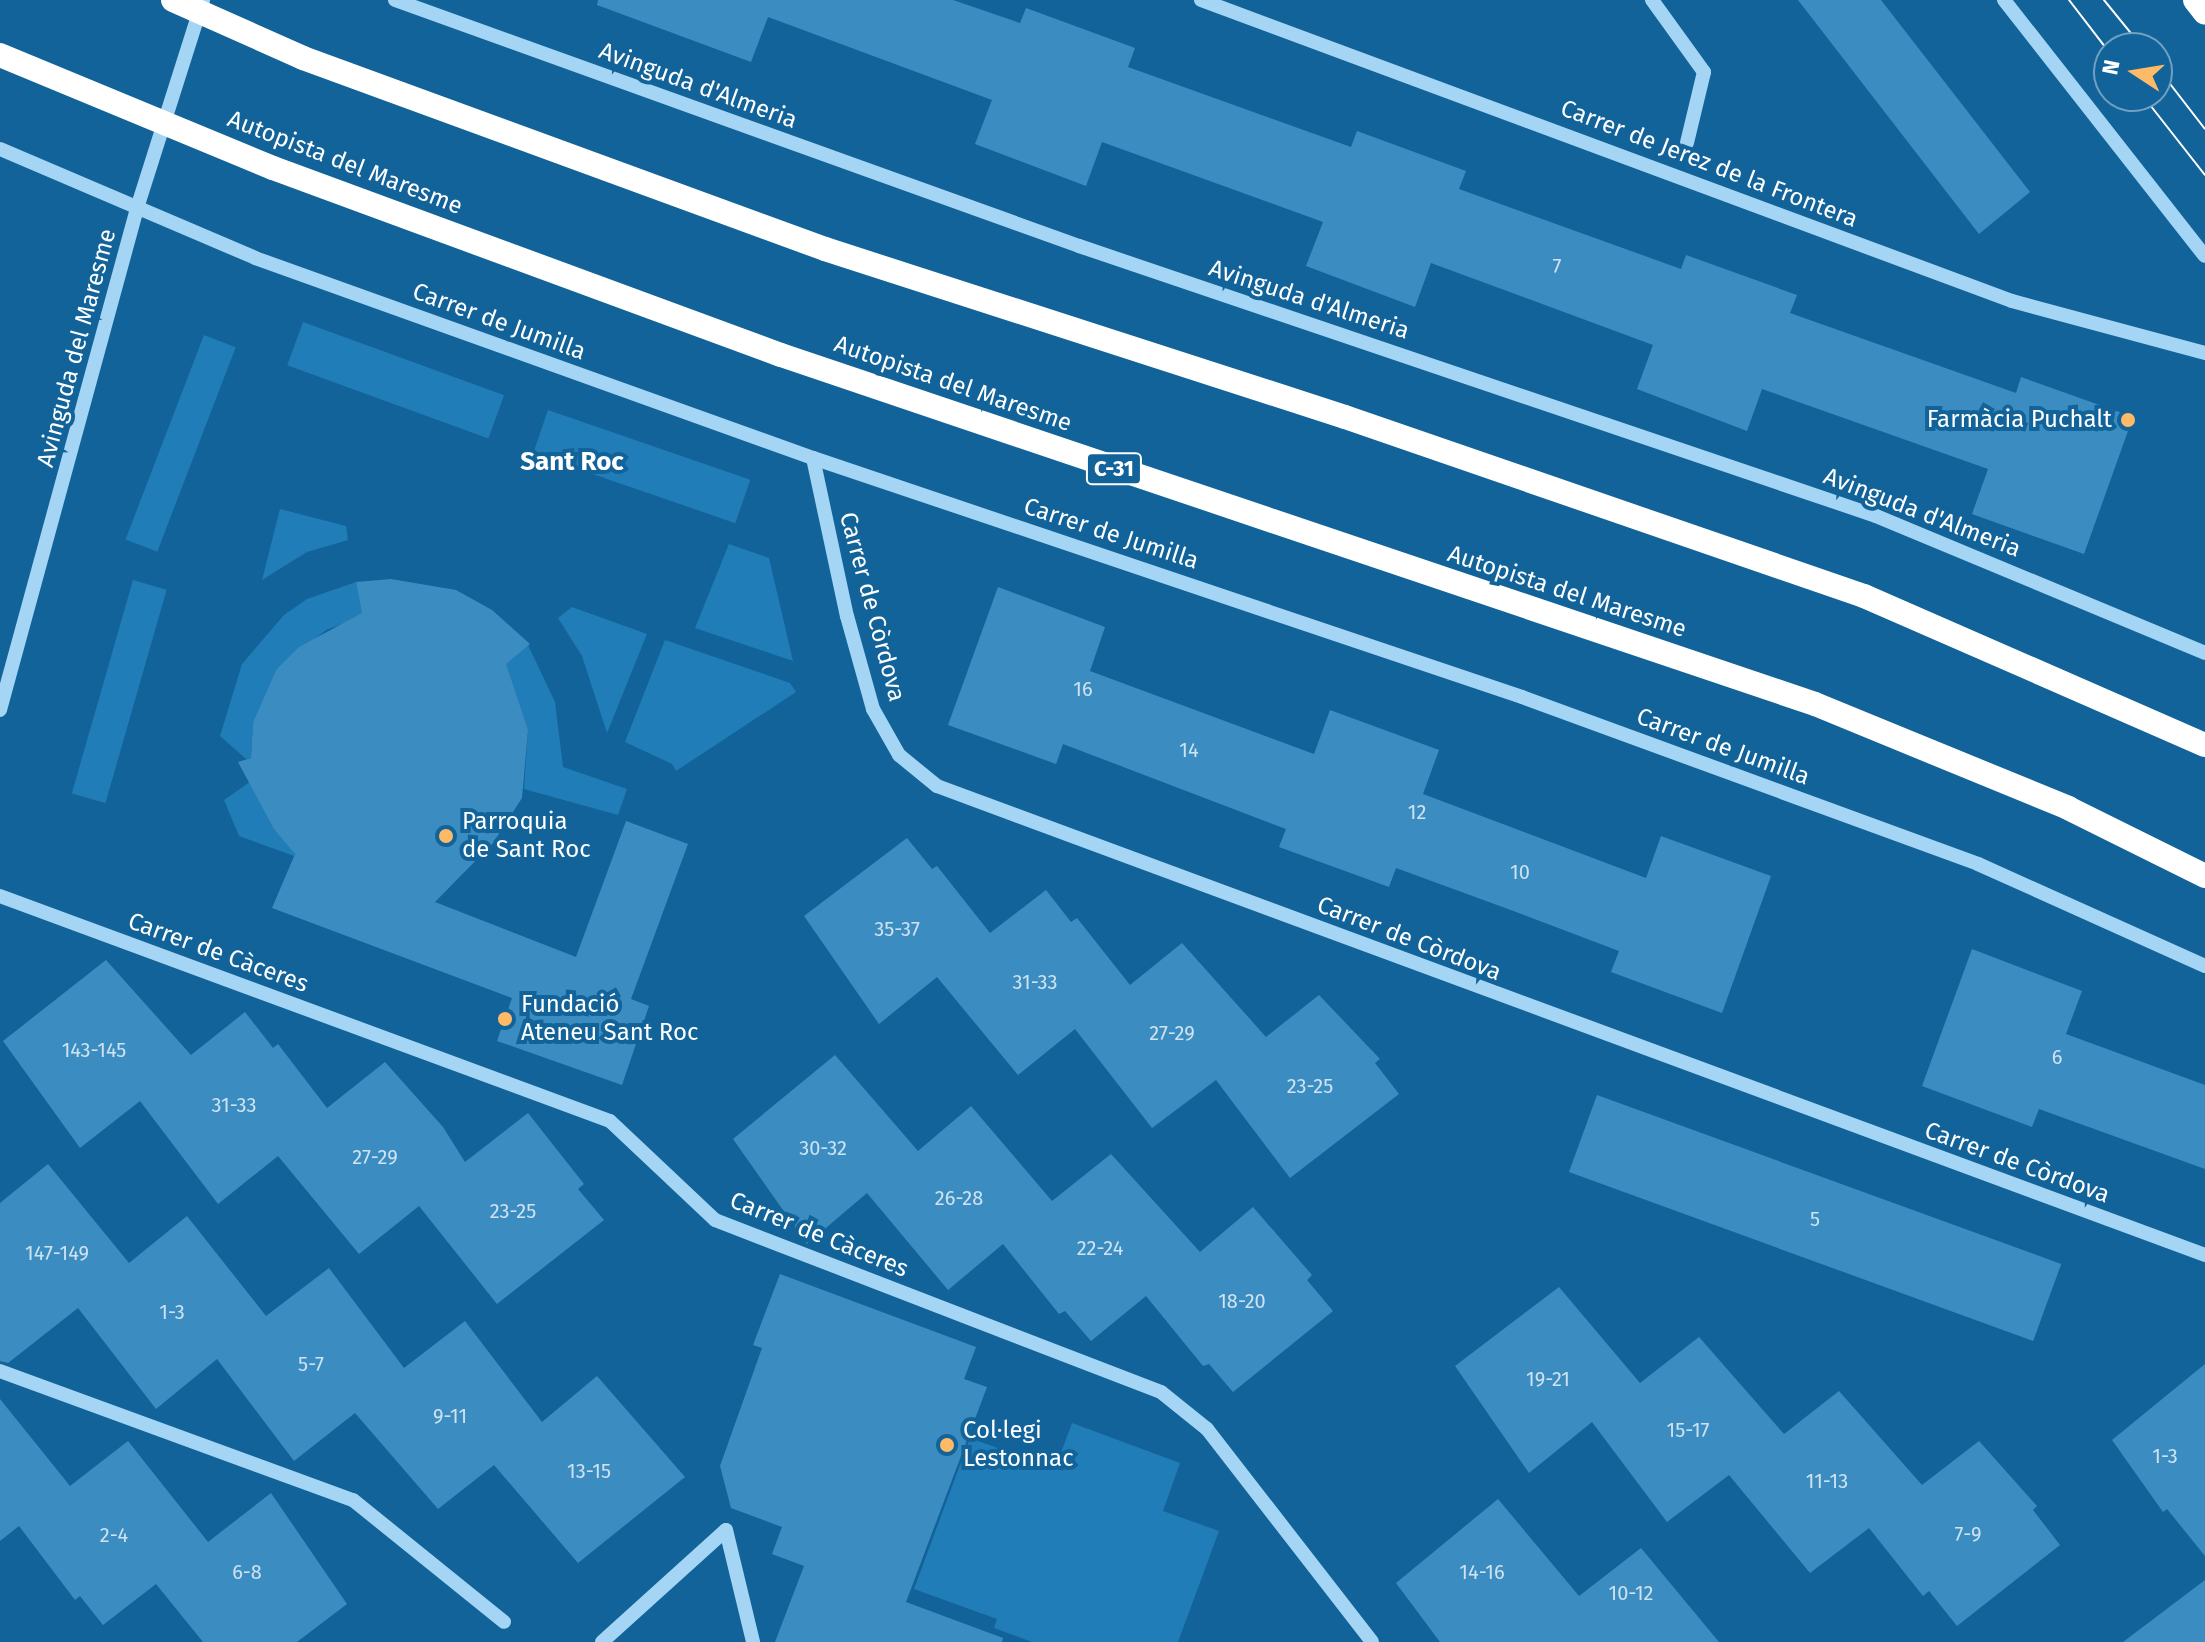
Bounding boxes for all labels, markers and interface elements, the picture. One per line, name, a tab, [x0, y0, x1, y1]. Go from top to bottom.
north arrow	[2093, 32, 2173, 112]
street label: Avinguda d'Almeria	[595, 37, 801, 135]
text: N	[2096, 57, 2126, 77]
street label: Carrer de Jerez de la Frontera	[1556, 94, 1862, 234]
street label: Autopista del Maresme	[224, 105, 466, 221]
street label: Avinguda del Maresme	[31, 226, 123, 470]
street label: Avinguda d'Almeria	[1205, 254, 1413, 346]
house number: 7	[1553, 254, 1561, 278]
street label: Carrer de Jumilla	[408, 277, 590, 367]
street label: Autopista del Maresme	[830, 330, 1076, 438]
place label: Farmàcia Puchalt	[1927, 406, 2112, 434]
marker: Farmàcia Puchalt	[2119, 411, 2137, 429]
district label: Sant Roc	[520, 446, 624, 478]
road number: C-31	[1084, 451, 1144, 487]
street label: Avinguda d'Almeria	[1819, 462, 2025, 564]
street label: Carrer de Jumilla	[1020, 492, 1202, 576]
street label: Carrer de Còrdova	[833, 509, 911, 705]
street label: Autopista del Maresme	[1444, 540, 1690, 644]
house number: 16	[1073, 677, 1093, 701]
street label: Carrer de Jumilla	[1632, 702, 1814, 792]
house number: 14	[1179, 738, 1199, 762]
house number: 12	[1408, 800, 1426, 824]
place label: Parroquia de Sant Roc	[462, 808, 591, 864]
marker: Parroquia de Sant Roc	[437, 827, 455, 845]
house number: 10	[1510, 860, 1530, 884]
street label: Carrer de Còrdova	[1313, 891, 1505, 987]
street label: Carrer de Càceres	[124, 907, 312, 999]
house number: 35-37	[874, 917, 920, 941]
house number: 31-33	[1013, 970, 1057, 994]
place label: Fundació Ateneu Sant Roc	[521, 991, 698, 1047]
marker: Fundació Ateneu Sant Roc	[496, 1010, 514, 1028]
house number: 27-29	[1149, 1021, 1195, 1045]
house number: 143-145	[62, 1038, 126, 1062]
house number: 6	[2052, 1045, 2062, 1069]
house number: 23-25	[1287, 1074, 1333, 1098]
house number: 31-33	[212, 1093, 256, 1117]
street label: Carrer de Còrdova	[1921, 1116, 2113, 1210]
house number: 30-32	[799, 1136, 847, 1160]
house number: 27-29	[352, 1145, 398, 1169]
street label: Carrer de Càceres	[726, 1186, 912, 1284]
house number: 26-28	[935, 1186, 983, 1210]
house number: 23-25	[490, 1199, 536, 1223]
house number: 5	[1810, 1207, 1820, 1231]
house number: 22-24	[1077, 1236, 1123, 1260]
house number: 147-149	[25, 1241, 89, 1265]
house number: 18-20	[1218, 1289, 1266, 1313]
house number: 1-3	[159, 1300, 185, 1324]
house number: 5-7	[298, 1352, 324, 1376]
house number: 19-21	[1526, 1367, 1570, 1391]
house number: 9-11	[433, 1404, 467, 1428]
place label: Col·legi Lestonnac	[963, 1417, 1074, 1473]
house number: 15-17	[1667, 1418, 1709, 1442]
marker: Col·legi Lestonnac	[938, 1436, 956, 1454]
house number: 1-3	[2152, 1444, 2178, 1468]
house number: 13-15	[567, 1459, 611, 1483]
house number: 11-13	[1806, 1469, 1848, 1493]
house number: 7-9	[1954, 1522, 1982, 1546]
house number: 2-4	[100, 1523, 128, 1547]
house number: 6-8	[232, 1560, 262, 1584]
house number: 14-16	[1459, 1560, 1505, 1584]
house number: 10-12	[1608, 1581, 1654, 1605]

